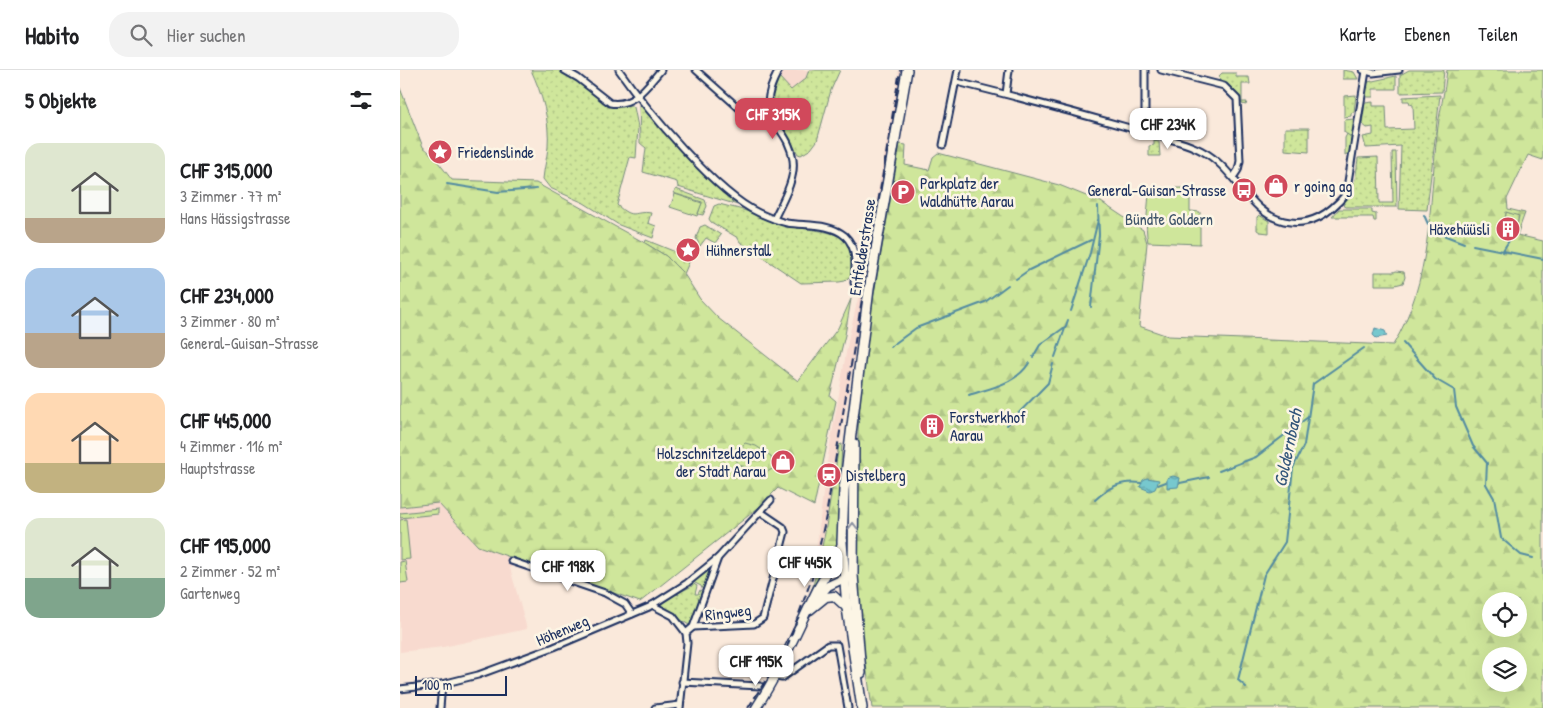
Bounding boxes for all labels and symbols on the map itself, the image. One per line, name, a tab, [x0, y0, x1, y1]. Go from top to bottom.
pin: CHF 315K	[721, 98, 825, 140]
pin: CHF 234K	[1116, 108, 1220, 150]
place icon: Friedenslinde	[427, 139, 453, 165]
place label: Friedenslinde	[457, 141, 534, 163]
place label: Parkplatz der Waldhütte Aarau	[920, 172, 1014, 212]
shop icon: r going ag	[1263, 173, 1289, 199]
place label: r going ag	[1294, 175, 1352, 197]
bus stop icon: General-Guisan-Strasse	[1231, 177, 1257, 203]
parking icon: Parkplatz der Waldhütte Aarau	[890, 179, 916, 205]
place label: General-Guisan-Strasse	[1087, 179, 1227, 201]
street label: Entfelderstrasse	[843, 196, 881, 297]
park label: Bündte Goldern	[1125, 208, 1213, 230]
building icon: Häxehüüsli	[1495, 216, 1521, 242]
place label: Häxehüüsli	[1429, 218, 1490, 240]
place icon: Hühnerstall	[675, 237, 701, 263]
place label: Hühnerstall	[706, 239, 771, 261]
water label: Goldernbach	[1267, 405, 1308, 489]
place label: Forstwerkhof Aarau	[949, 406, 1026, 446]
building icon: Forstwerkhof Aarau	[919, 413, 945, 439]
place label: Holzschnitzeldepot der Stadt Aarau	[657, 442, 767, 482]
shop icon: Holzschnitzeldepot der Stadt Aarau	[770, 449, 796, 475]
station icon: Distelberg	[816, 462, 842, 488]
place label: Distelberg	[846, 464, 906, 486]
one-way arrow	[848, 522, 858, 530]
pin: CHF 445K	[753, 546, 857, 588]
pin: CHF 198K	[516, 550, 620, 592]
street label: Ringweg	[704, 598, 752, 626]
street label: Höhenweg	[532, 609, 592, 651]
pin: CHF 195K	[704, 644, 808, 687]
scale bar	[415, 673, 508, 696]

